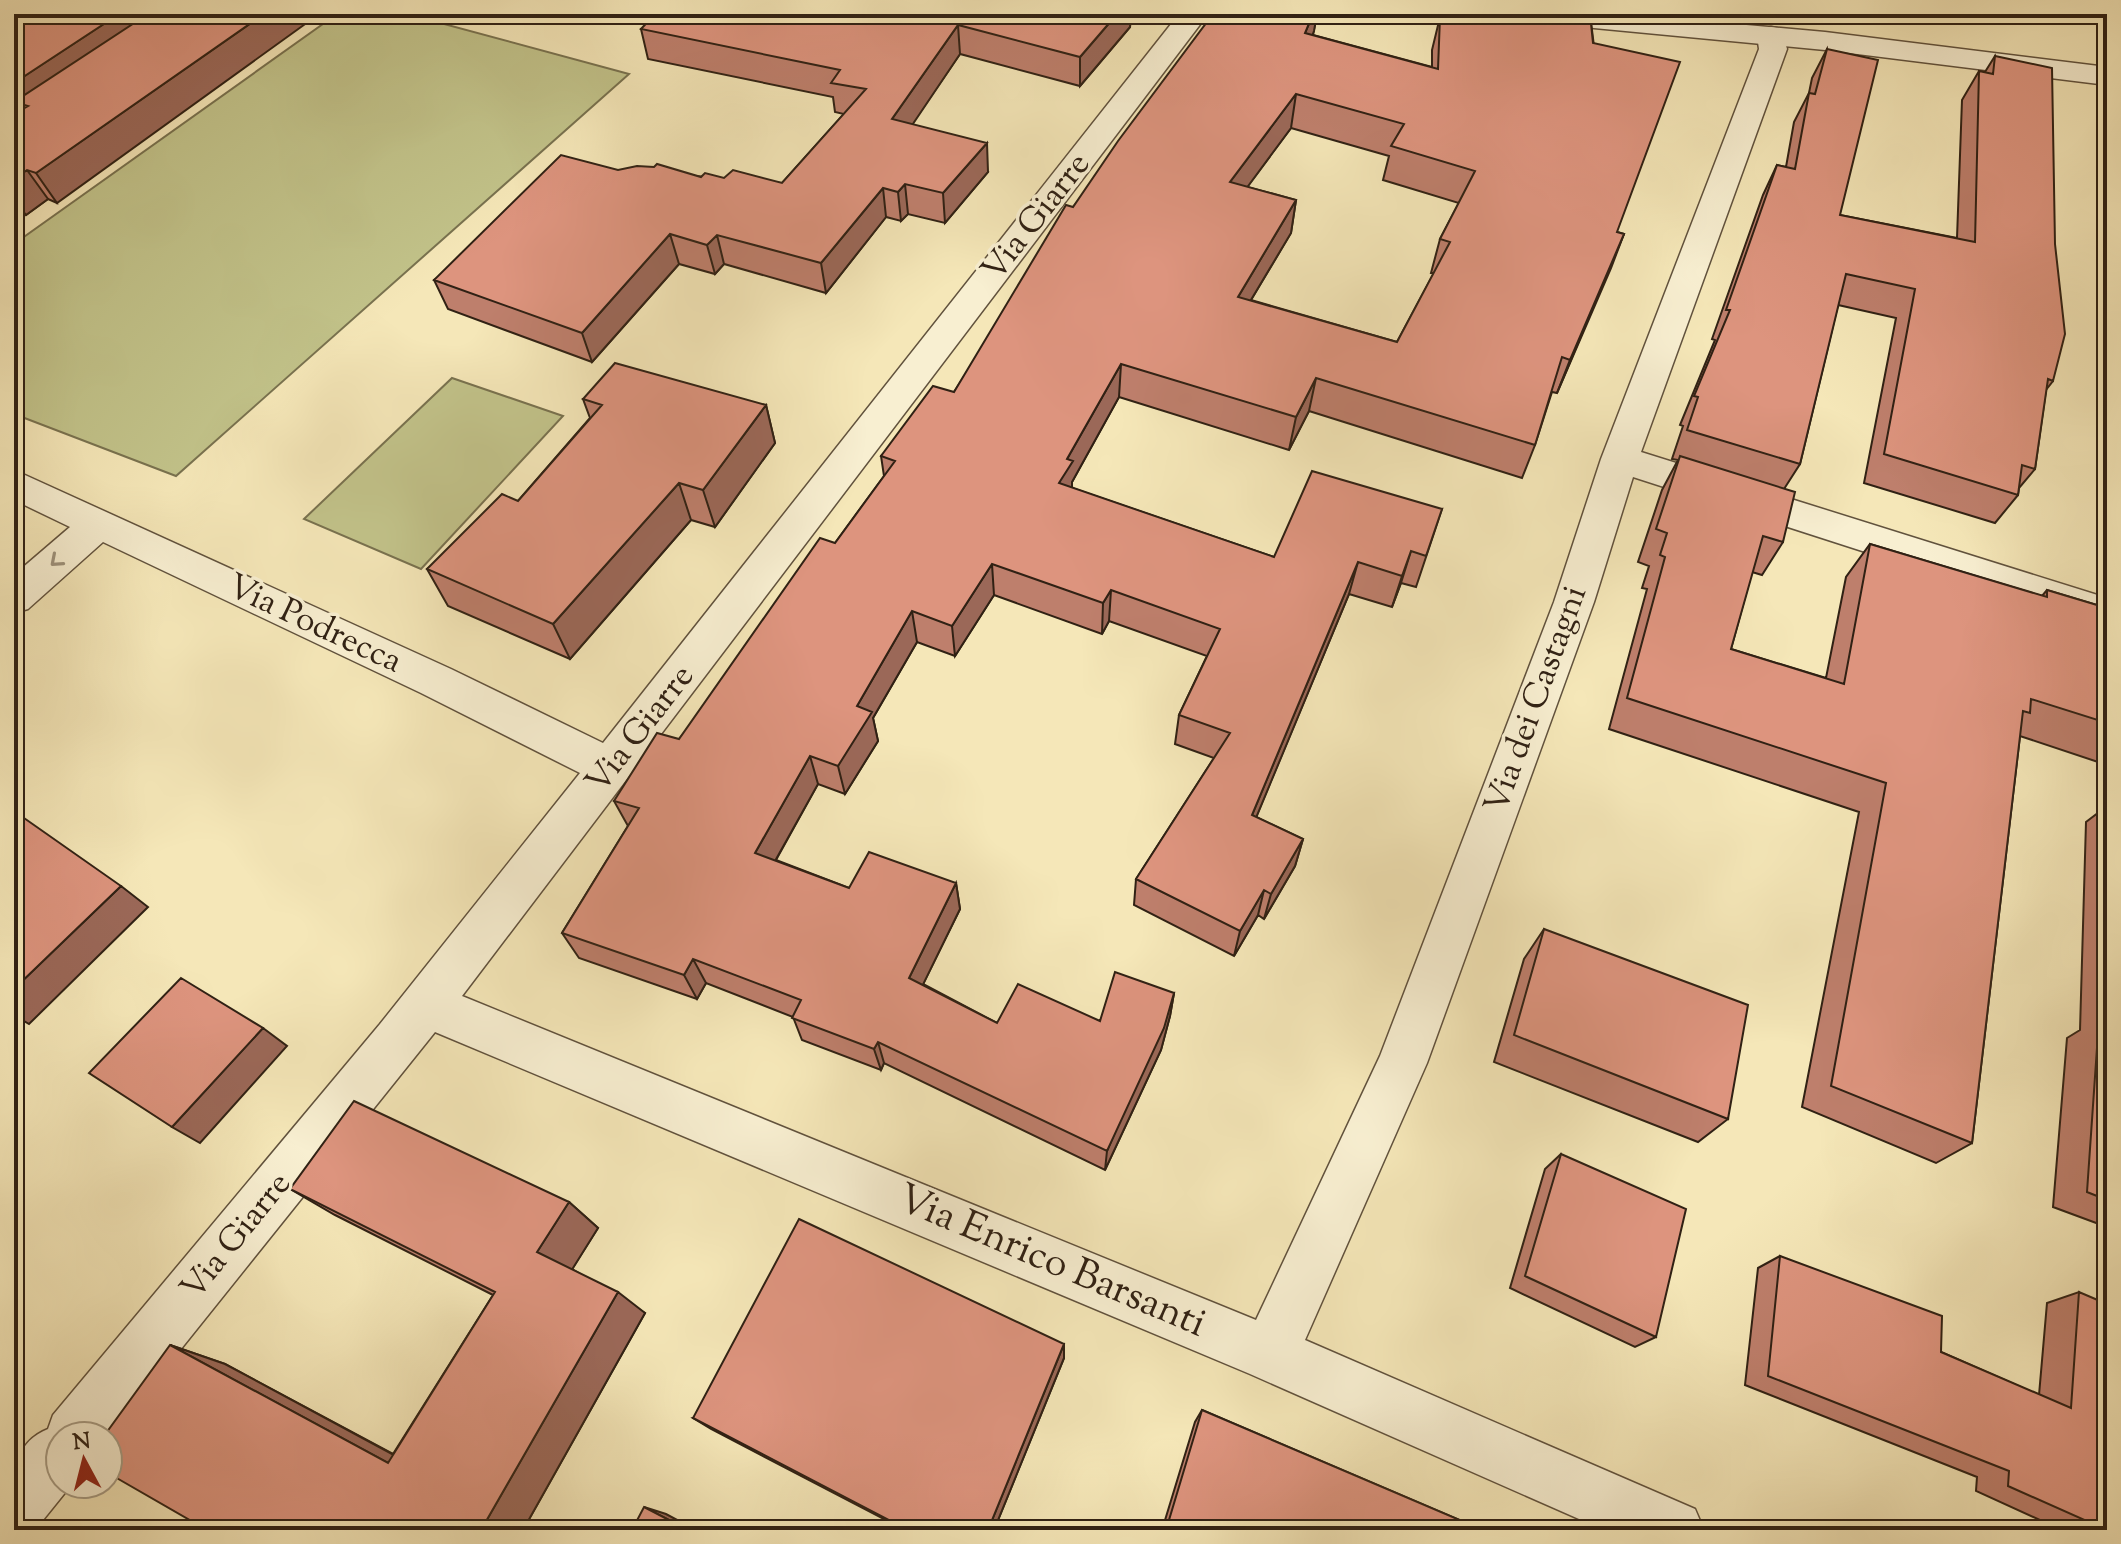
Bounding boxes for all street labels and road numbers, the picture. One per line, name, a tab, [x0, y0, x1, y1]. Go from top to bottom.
street label: Via Giarre	[971, 143, 1103, 293]
street label: Via Podrecca	[218, 563, 410, 687]
street label: Via dei Castagni	[1473, 579, 1601, 821]
street label: Via Giarre	[575, 655, 707, 805]
street label: Via Giarre	[170, 1163, 304, 1311]
street label: Via Enrico Barsanti	[888, 1172, 1214, 1354]

